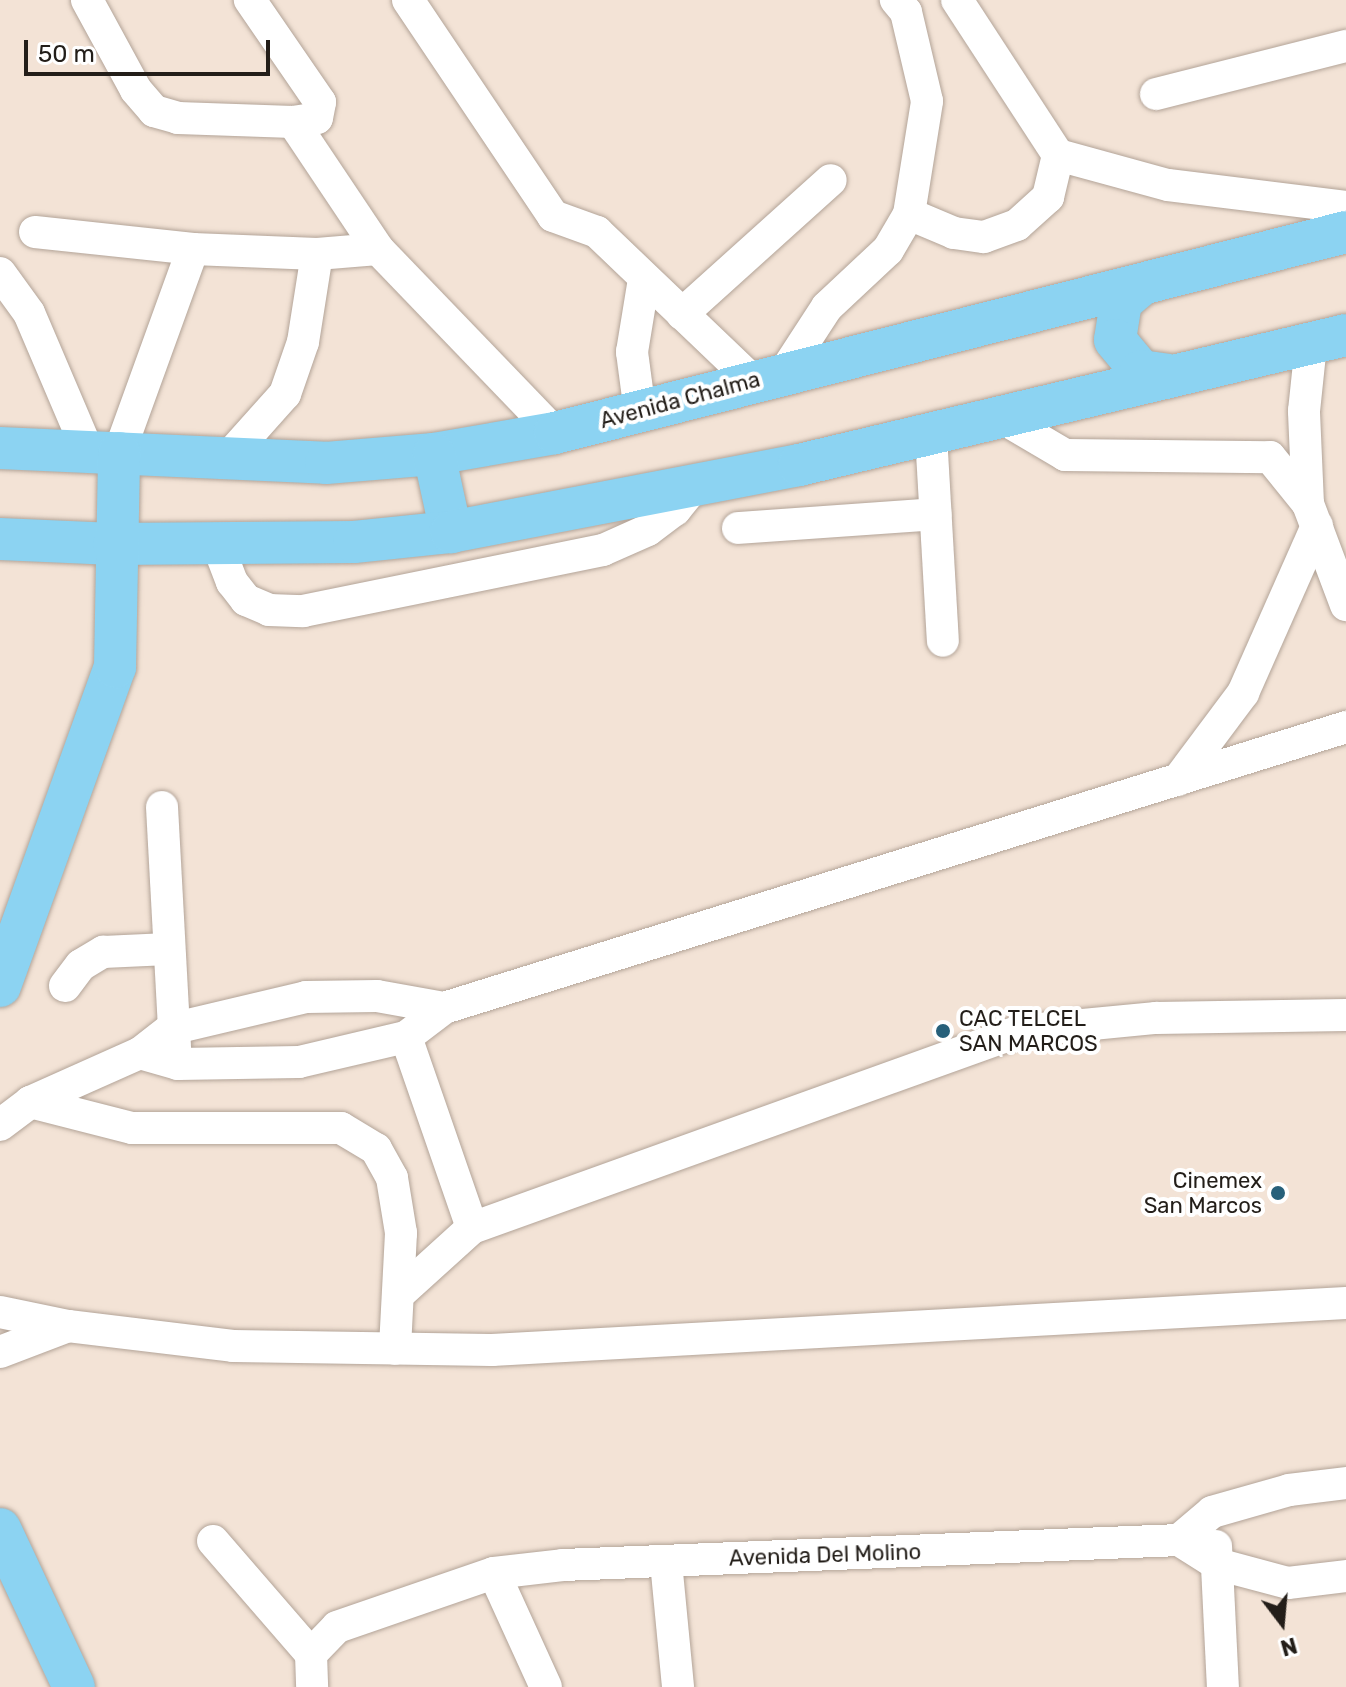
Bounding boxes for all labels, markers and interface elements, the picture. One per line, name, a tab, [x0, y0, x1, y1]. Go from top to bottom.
scale bar	[28, 24, 274, 74]
text: 50 m	[38, 40, 95, 68]
street label: Avenida Chalma	[597, 366, 763, 434]
place label: CAC TELCEL SAN MARCOS	[959, 1005, 1098, 1056]
marker: CAC TELCEL SAN MARCOS	[934, 1022, 952, 1040]
place label: Cinemex San Marcos	[1144, 1167, 1262, 1218]
marker: Cinemex San Marcos	[1269, 1184, 1287, 1202]
street label: Avenida Del Molino	[728, 1538, 922, 1572]
north arrow	[1242, 1583, 1322, 1663]
text: N	[1277, 1631, 1300, 1662]

